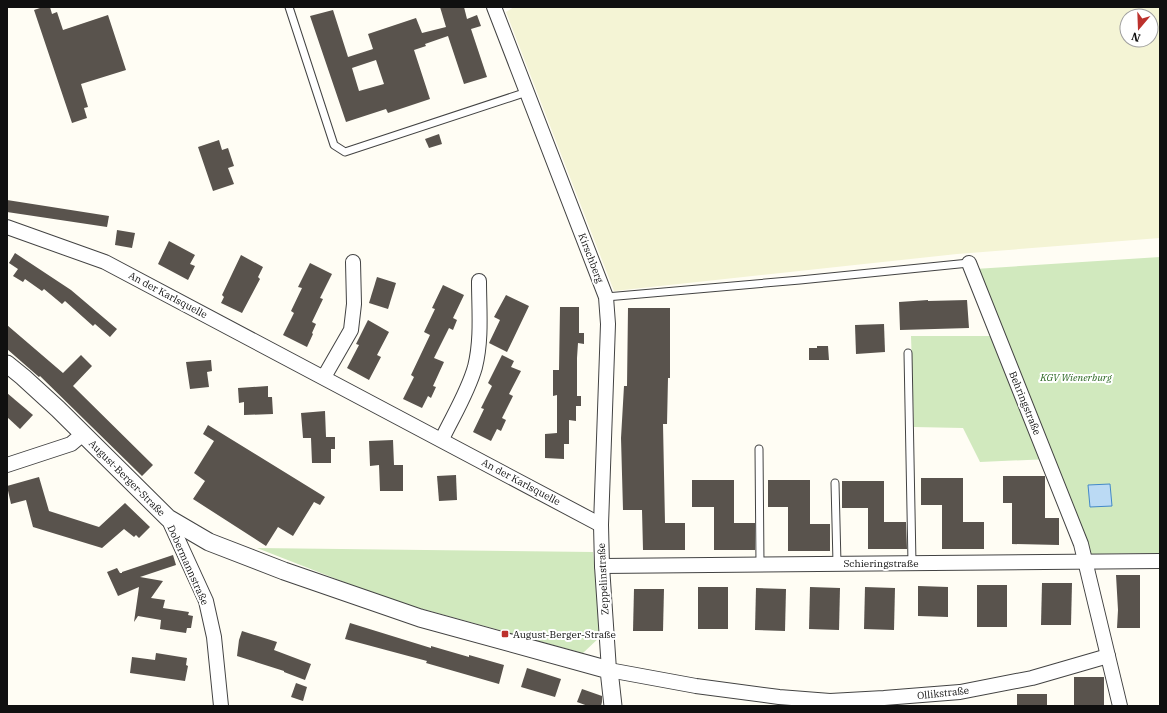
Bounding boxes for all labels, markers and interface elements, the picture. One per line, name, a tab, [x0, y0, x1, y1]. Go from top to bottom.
north arrow	[1119, 8, 1159, 48]
text: N	[1129, 29, 1142, 45]
street label: Kirschberg	[576, 231, 607, 285]
street label: An der Karlsquelle	[126, 269, 210, 321]
street label: Behringstraße	[1006, 369, 1044, 437]
park label: KGV Wienerburg	[1039, 371, 1112, 384]
street label: August-Berger-Straße	[86, 437, 168, 519]
street label: An der Karlsquelle	[479, 456, 563, 508]
street label: Dobermannstraße	[165, 523, 211, 607]
street label: Zeppelinstraße	[595, 543, 611, 615]
street label: Schieringstraße	[843, 557, 919, 570]
place label: August-Berger-Straße	[513, 628, 616, 641]
marker: August-Berger-Straße	[500, 629, 510, 639]
street label: Ollikstraße	[916, 684, 970, 702]

